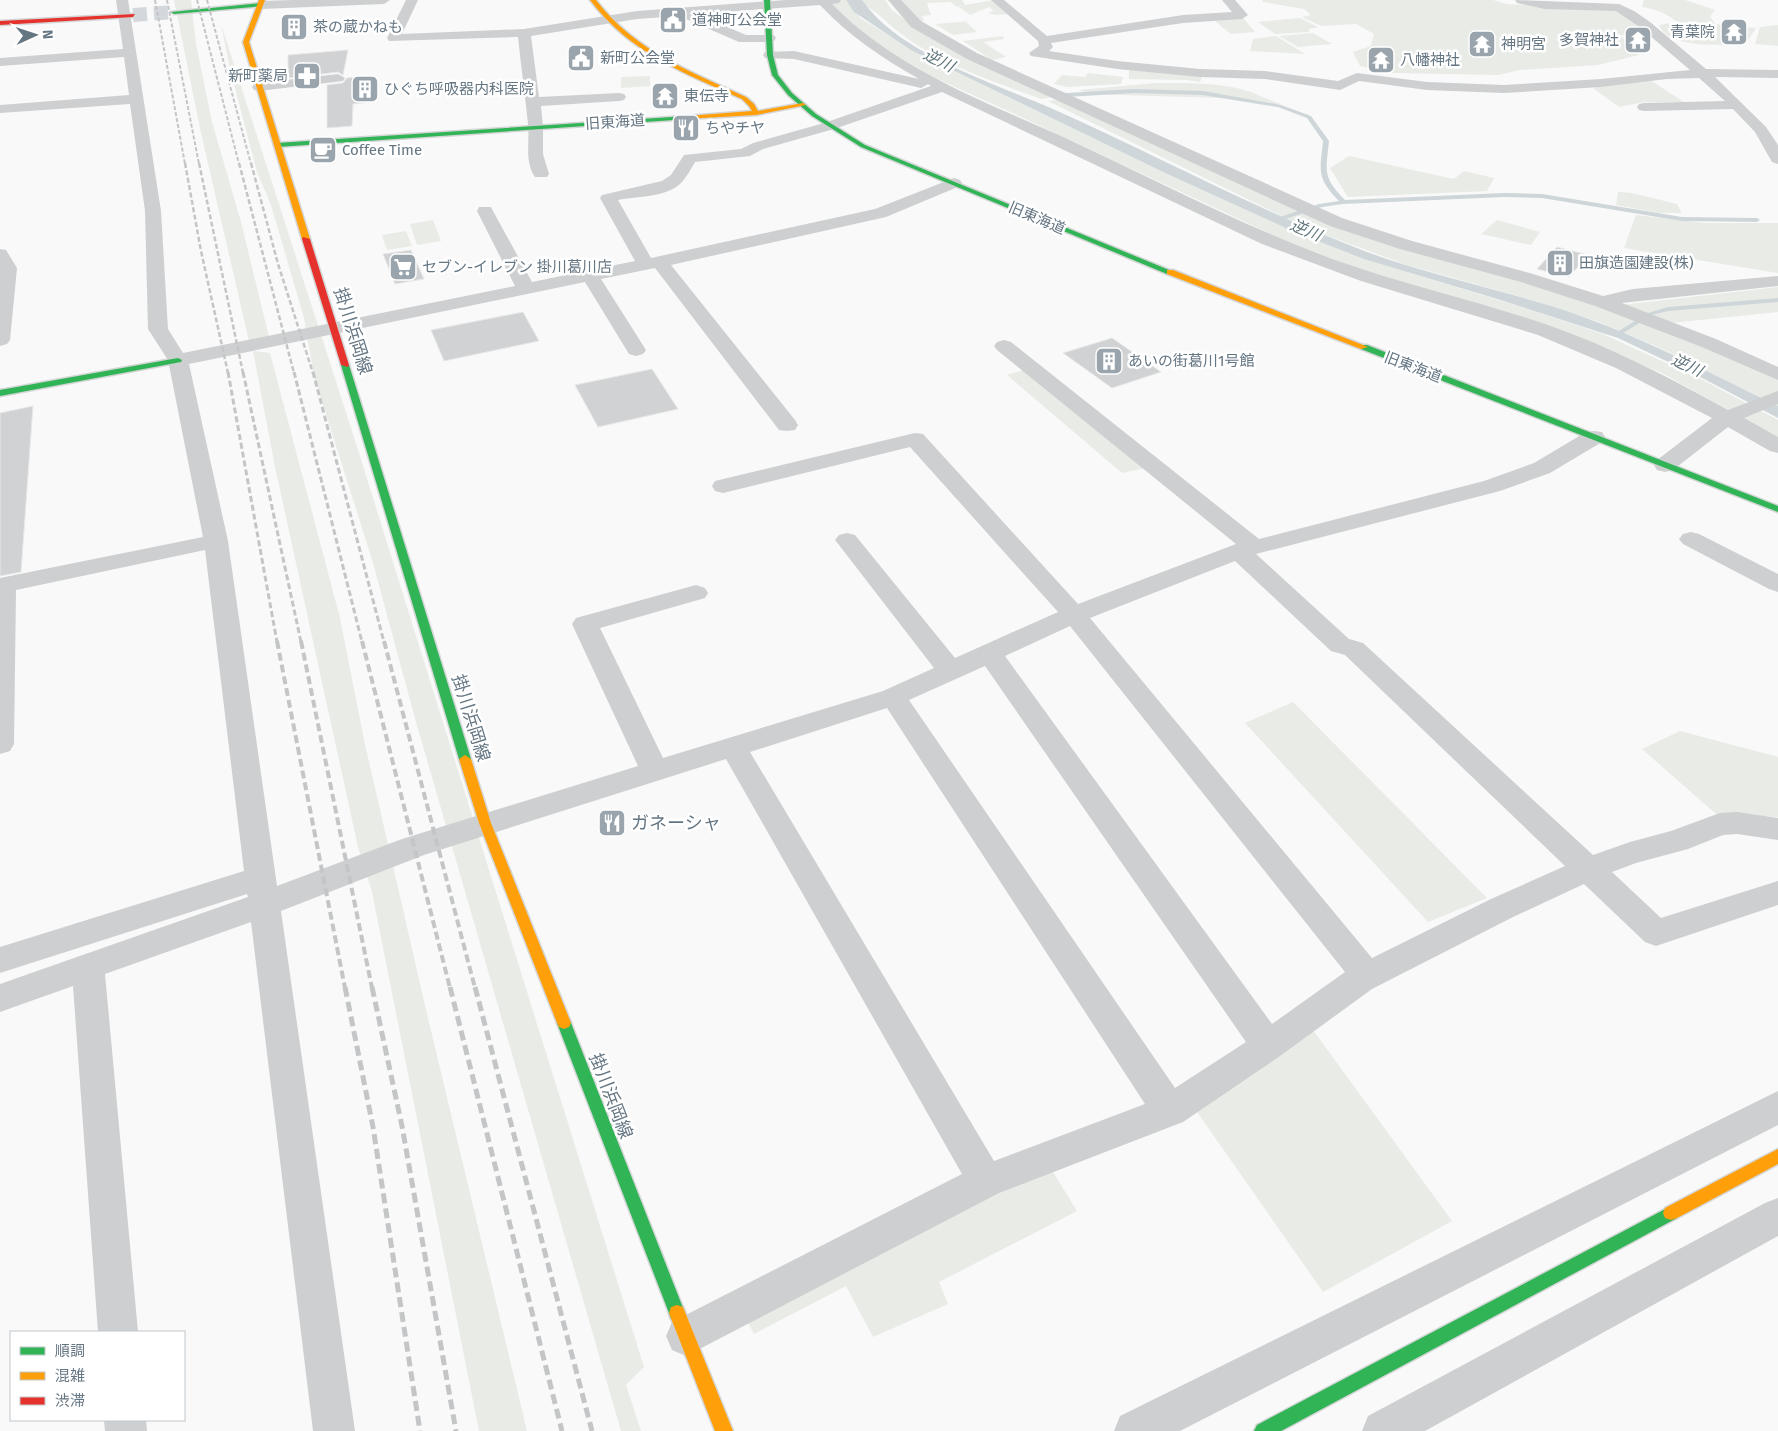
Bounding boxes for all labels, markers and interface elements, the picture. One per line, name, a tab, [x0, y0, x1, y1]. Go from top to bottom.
public building icon: 道神町公会堂	[658, 5, 688, 35]
north arrow	[10, 10, 60, 60]
place label: 道神町公会堂	[692, 11, 782, 29]
building icon: 茶の蔵かねも	[279, 12, 309, 42]
temple icon: 青葉院	[1719, 17, 1749, 47]
place label: 茶の蔵かねも	[313, 18, 403, 36]
place label: 青葉院	[1670, 23, 1715, 41]
temple icon: 多賀神社	[1623, 25, 1653, 55]
text: N	[39, 29, 56, 39]
temple icon: 神明宮	[1467, 29, 1497, 59]
place label: 多賀神社	[1559, 31, 1619, 49]
place label: 神明宮	[1501, 35, 1546, 53]
public building icon: 新町公会堂	[566, 43, 596, 73]
water label: 逆川	[920, 44, 959, 77]
temple icon: 八幡神社	[1366, 45, 1396, 75]
place label: 新町公会堂	[600, 49, 675, 67]
place label: 八幡神社	[1400, 51, 1460, 69]
pharmacy icon: 新町薬局	[292, 61, 322, 91]
place label: 新町薬局	[228, 67, 288, 85]
building icon: ひぐち呼吸器内科医院	[350, 74, 380, 104]
place label: ひぐち呼吸器内科医院	[384, 80, 534, 98]
temple icon: 東伝寺	[650, 81, 680, 111]
place label: 東伝寺	[684, 87, 729, 105]
street label: 旧東海道	[584, 111, 646, 133]
restaurant icon: ちやチヤ	[671, 113, 701, 143]
place label: ちやチヤ	[705, 119, 765, 137]
cafe icon: Coffee Time	[308, 135, 338, 165]
place label: Coffee Time	[342, 141, 422, 159]
street label: 旧東海道	[1006, 198, 1068, 238]
water label: 逆川	[1288, 215, 1326, 246]
building icon: 田旗造園建設(株)	[1545, 248, 1575, 278]
supermarket icon: セブン-イレブン 掛川葛川店	[388, 252, 418, 282]
place label: 田旗造園建設(株)	[1579, 254, 1694, 272]
place label: セブン-イレブン 掛川葛川店	[422, 258, 612, 276]
street label: 掛川浜岡線	[329, 285, 377, 377]
building icon: あいの街葛川1号館	[1094, 346, 1124, 376]
street label: 旧東海道	[1382, 348, 1444, 386]
water label: 逆川	[1668, 350, 1707, 381]
place label: あいの街葛川1号館	[1128, 352, 1255, 370]
street label: 掛川浜岡線	[447, 672, 495, 764]
restaurant icon: ガネーシャ	[597, 808, 627, 838]
place label: ガネーシャ	[631, 812, 721, 834]
street label: 掛川浜岡線	[585, 1050, 637, 1142]
legend	[10, 1331, 185, 1421]
text: 順調	[55, 1342, 85, 1360]
text: 混雑	[55, 1367, 85, 1385]
text: 渋滞	[55, 1392, 85, 1410]

